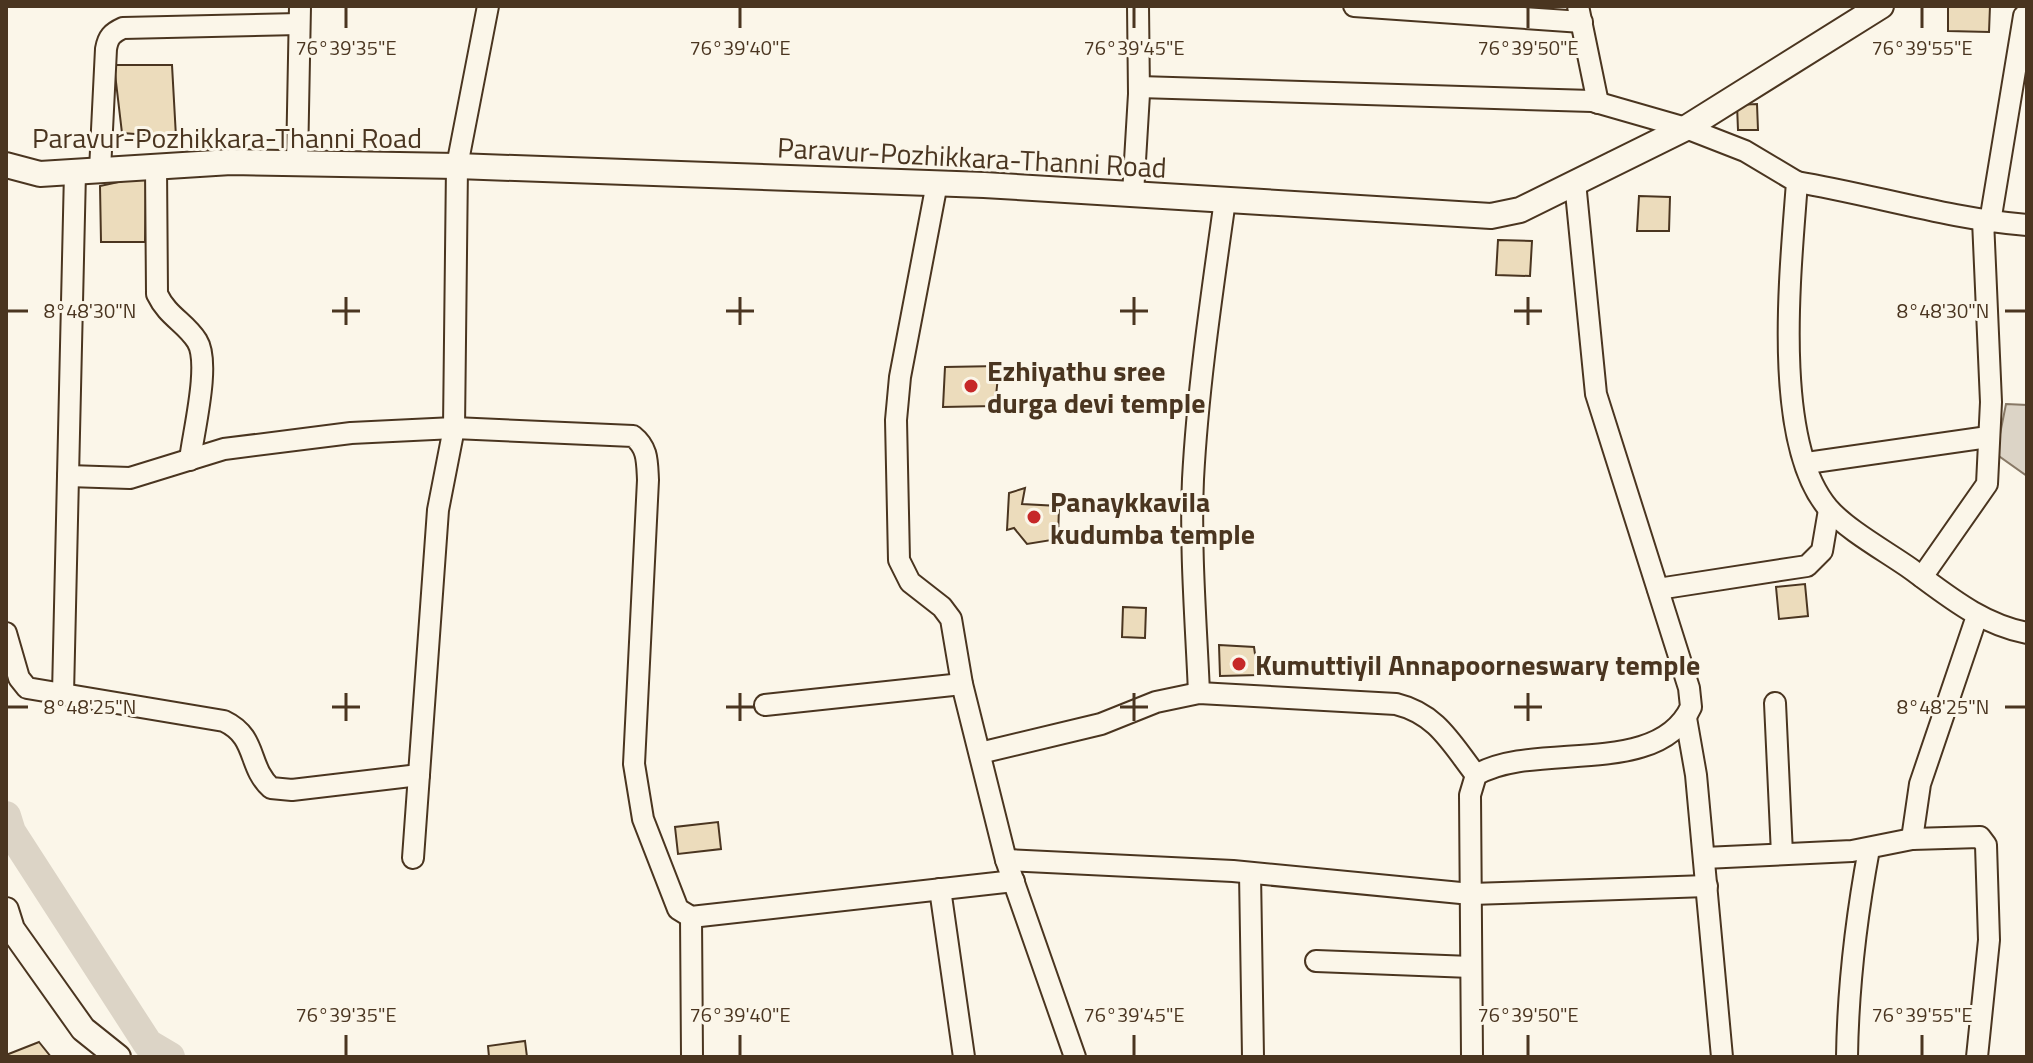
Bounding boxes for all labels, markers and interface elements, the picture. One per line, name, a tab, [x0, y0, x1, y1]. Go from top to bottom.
text: 76°39'35"E	[295, 32, 397, 63]
text: 76°39'40"E	[689, 32, 791, 63]
text: 76°39'45"E	[1083, 32, 1185, 63]
text: 76°39'50"E	[1477, 32, 1579, 63]
text: 76°39'55"E	[1871, 32, 1973, 63]
street label: Paravur-Pozhikkara-Thanni Road	[32, 116, 422, 159]
street label: Paravur-Pozhikkara-Thanni Road	[776, 125, 1168, 189]
text: 8°48'30"N	[44, 295, 136, 326]
text: 8°48'30"N	[1897, 295, 1989, 326]
place label: Ezhiyathu sree durga devi temple	[987, 349, 1206, 424]
marker: Ezhiyathu sree durga devi temple	[962, 377, 980, 395]
place label: Panaykkavila kudumba temple	[1050, 480, 1255, 555]
marker: Panaykkavila kudumba temple	[1025, 508, 1043, 526]
place label: Kumuttiyil Annapoorneswary temple	[1255, 643, 1700, 686]
marker: Kumuttiyil Annapoorneswary temple	[1230, 655, 1248, 673]
text: 8°48'25"N	[44, 691, 136, 722]
text: 8°48'25"N	[1897, 691, 1989, 722]
text: 76°39'35"E	[295, 999, 397, 1030]
text: 76°39'40"E	[689, 999, 791, 1030]
text: 76°39'45"E	[1083, 999, 1185, 1030]
text: 76°39'50"E	[1477, 999, 1579, 1030]
text: 76°39'55"E	[1871, 999, 1973, 1030]

